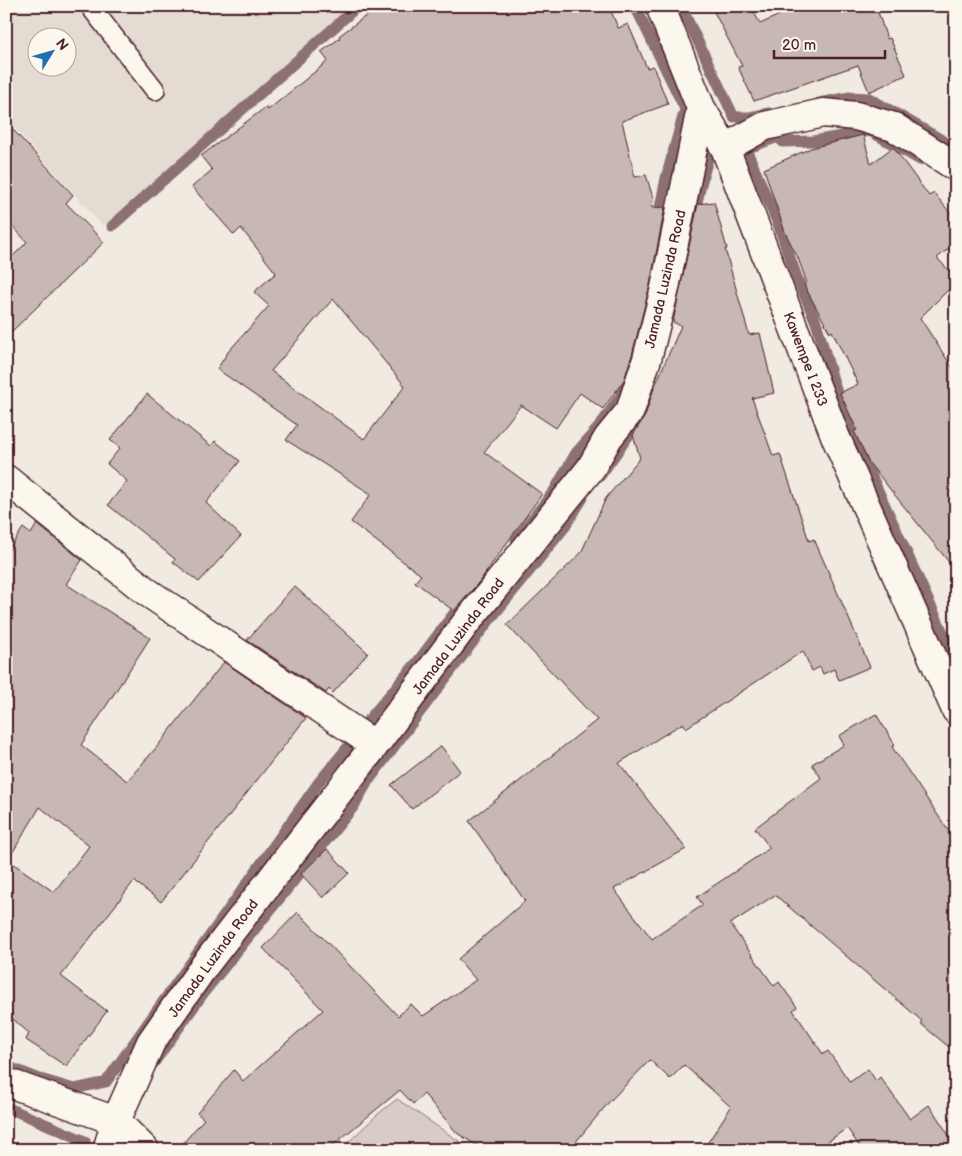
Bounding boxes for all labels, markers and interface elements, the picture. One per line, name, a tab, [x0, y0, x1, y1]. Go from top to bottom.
north arrow	[28, 28, 78, 78]
scale bar	[774, 28, 886, 60]
text: N	[52, 35, 72, 54]
text: 20 m	[782, 36, 816, 55]
street label: Jamada Luzinda Road	[641, 208, 690, 350]
street label: Kawempe I 233	[780, 310, 831, 409]
street label: Jamada Luzinda Road	[409, 575, 508, 698]
street label: Jamada Luzinda Road	[165, 896, 262, 1021]

